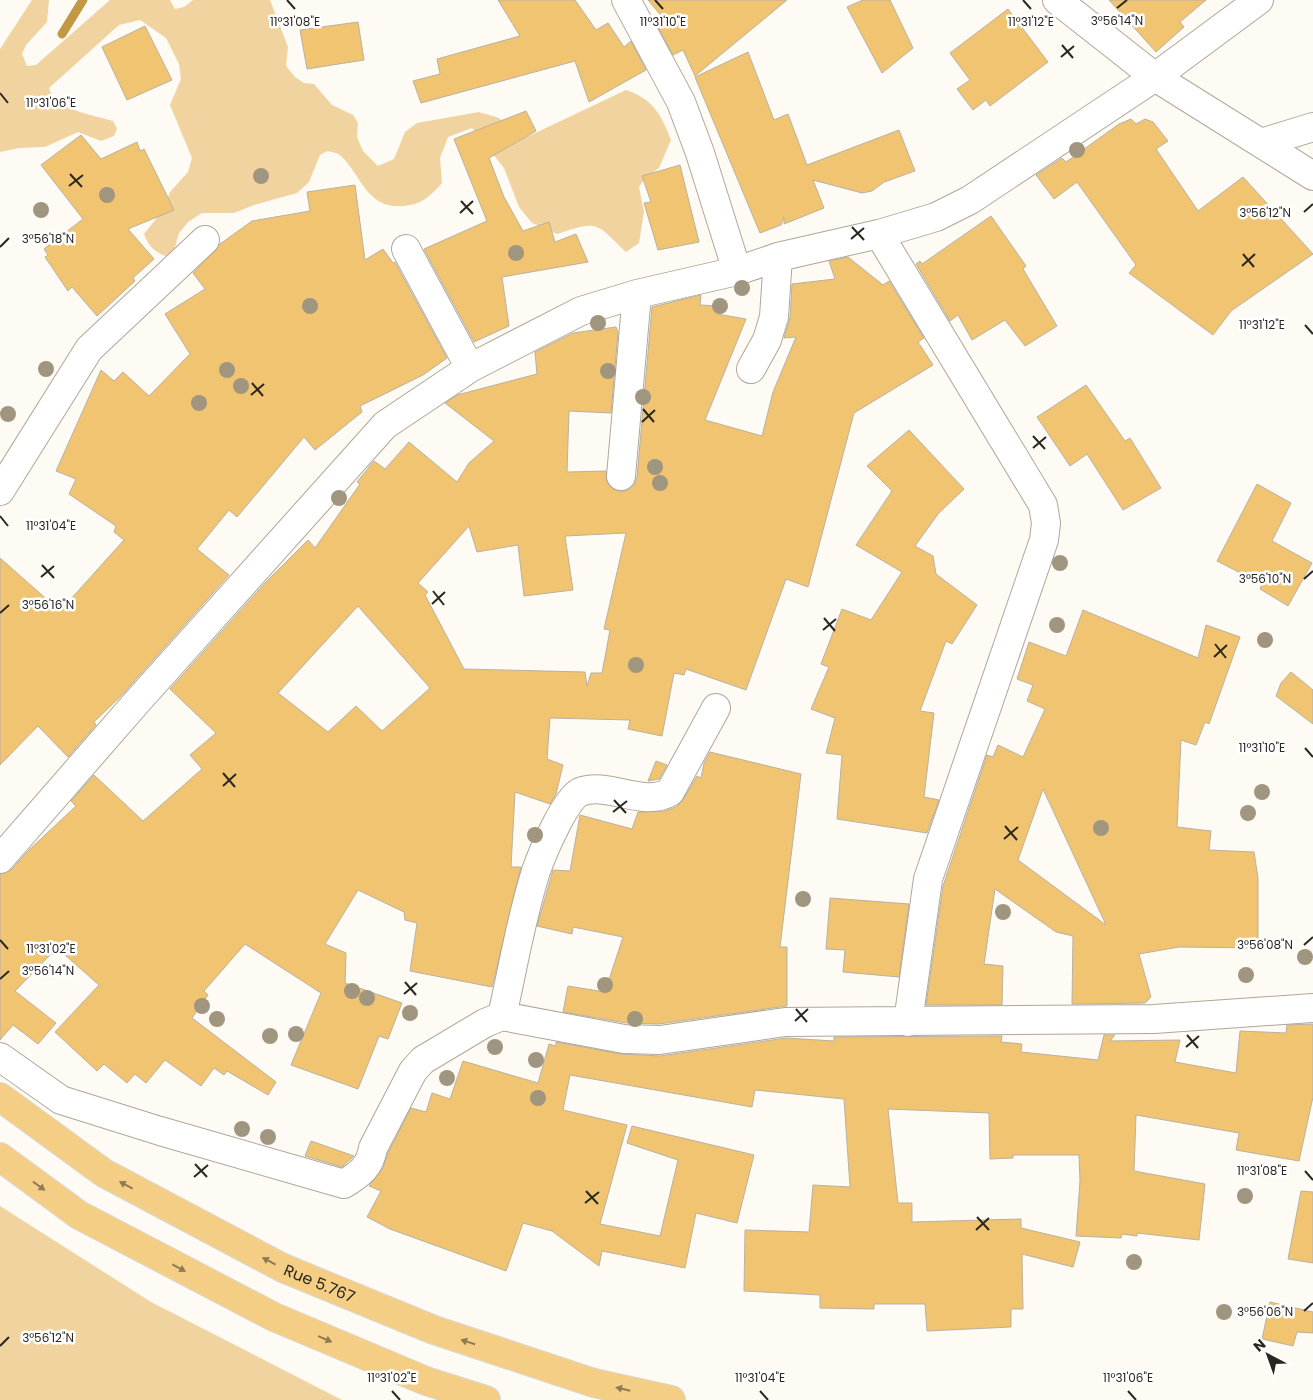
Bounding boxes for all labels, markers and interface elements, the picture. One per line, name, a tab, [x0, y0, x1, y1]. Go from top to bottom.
text: 3°56'14"N	[1091, 12, 1143, 29]
text: 11°31'08"E	[270, 13, 320, 30]
text: 11°31'10"E	[640, 13, 686, 30]
text: 11°31'12"E	[1008, 13, 1054, 30]
text: 11°31'06"E	[26, 94, 76, 111]
text: 3°56'12"N	[1239, 204, 1291, 221]
text: 3°56'18"N	[22, 230, 74, 247]
text: 11°31'12"E	[1239, 316, 1285, 333]
text: 11°31'04"E	[26, 517, 76, 534]
text: 3°56'10"N	[1239, 570, 1291, 587]
text: 3°56'16"N	[22, 596, 74, 613]
text: 11°31'10"E	[1239, 739, 1285, 756]
text: 3°56'08"N	[1237, 936, 1293, 953]
text: 11°31'02"E	[26, 940, 76, 957]
text: 3°56'14"N	[22, 962, 74, 979]
text: 11°31'08"E	[1237, 1162, 1287, 1179]
one-way arrow	[119, 1180, 132, 1189]
one-way arrow	[32, 1181, 46, 1191]
one-way arrow	[262, 1257, 276, 1265]
street label: Rue 5.767	[280, 1259, 359, 1309]
one-way arrow	[172, 1264, 187, 1272]
text: 3°56'06"N	[1237, 1303, 1293, 1320]
text: 3°56'12"N	[22, 1329, 74, 1346]
north arrow	[1243, 1330, 1293, 1380]
text: N	[1249, 1334, 1270, 1356]
one-way arrow	[318, 1335, 333, 1343]
one-way arrow	[460, 1337, 475, 1345]
text: 11°31'02"E	[367, 1369, 417, 1386]
text: 11°31'04"E	[735, 1369, 785, 1386]
text: 11°31'06"E	[1103, 1369, 1153, 1386]
one-way arrow	[616, 1385, 631, 1393]

